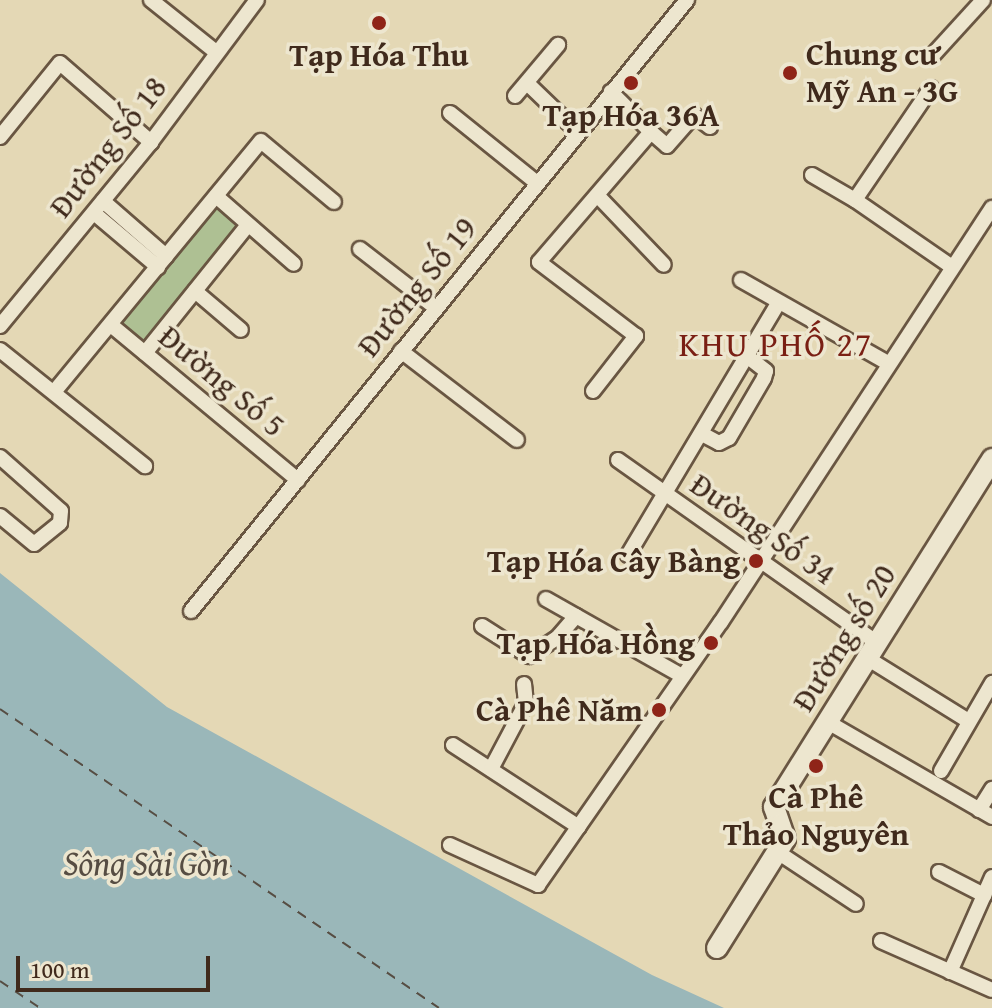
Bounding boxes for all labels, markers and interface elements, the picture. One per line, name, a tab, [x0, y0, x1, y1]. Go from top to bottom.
marker: Tạp Hóa Thu	[370, 14, 388, 32]
place label: Tạp Hóa Thu	[289, 36, 469, 74]
place label: Chung cư Mỹ An - 3G	[806, 36, 958, 111]
marker: Chung cư Mỹ An - 3G	[781, 64, 799, 82]
street label: Đường Số 18	[41, 69, 175, 225]
marker: Tạp Hóa 36A	[622, 74, 640, 92]
place label: Tạp Hóa 36A	[543, 96, 719, 134]
street label: Đường Số 19	[349, 210, 485, 364]
street label: Đường Số 5	[151, 317, 293, 445]
district label: KHU PHỐ 27	[679, 324, 873, 364]
street label: Đường Số 34	[683, 465, 843, 593]
place label: Tạp Hóa Cây Bàng	[487, 542, 740, 580]
marker: Tạp Hóa Cây Bàng	[747, 552, 765, 570]
street label: Đường số 20	[784, 558, 904, 718]
place label: Tạp Hóa Hồng	[497, 624, 695, 662]
marker: Tạp Hóa Hồng	[702, 634, 720, 652]
place label: Cà Phê Năm	[476, 691, 643, 729]
marker: Cà Phê Năm	[650, 701, 668, 719]
marker: Cà Phê Thảo Nguyên	[807, 757, 825, 775]
place label: Cà Phê Thảo Nguyên	[723, 779, 909, 854]
water label: Sông Sài Gòn	[63, 843, 229, 883]
scale bar	[20, 940, 214, 990]
text: 100 m	[30, 952, 90, 987]

